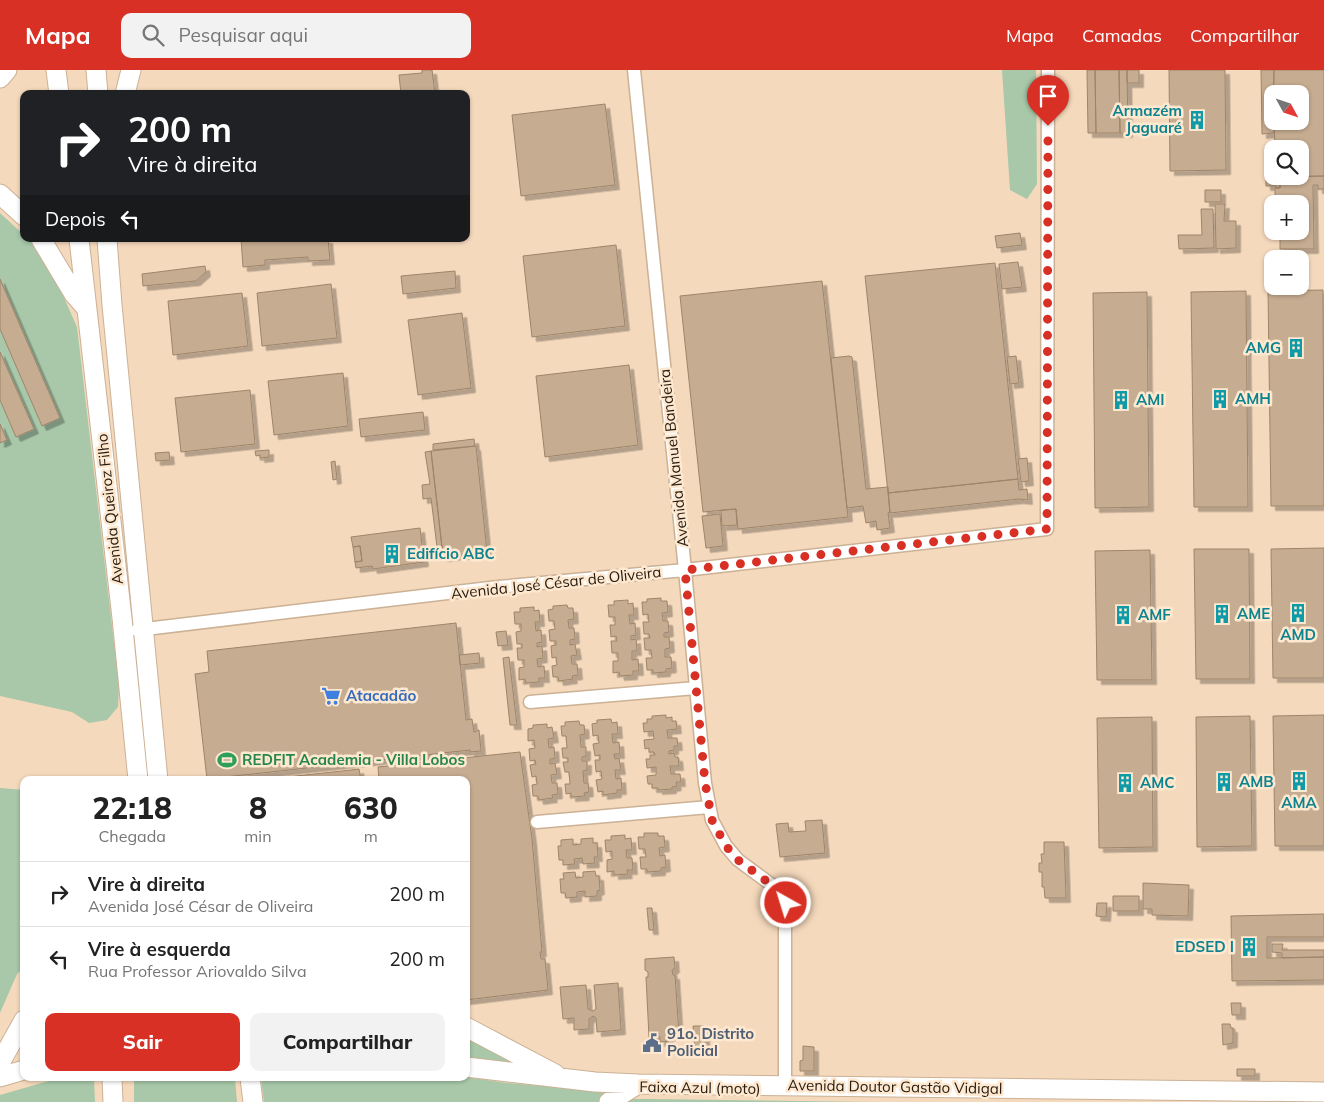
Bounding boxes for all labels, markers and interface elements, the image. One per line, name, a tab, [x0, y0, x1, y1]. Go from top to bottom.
search box	[121, 13, 471, 58]
text: Mapa	[25, 20, 91, 50]
icon: search	[139, 21, 167, 49]
text: Pesquisar aqui	[179, 23, 308, 47]
text: Mapa	[1006, 24, 1054, 47]
text: Camadas	[1082, 24, 1162, 47]
text: Compartilhar	[1190, 24, 1299, 47]
pin	[1027, 75, 1069, 126]
icon: arrive	[1034, 82, 1062, 110]
north arrow	[1264, 85, 1309, 130]
map controls	[1264, 85, 1309, 295]
place label: Armazém Jaguaré	[1113, 101, 1182, 137]
text: 200 m	[128, 107, 232, 151]
building icon: Armazém Jaguaré	[1186, 109, 1208, 131]
icon: right	[45, 110, 110, 175]
button: search	[1264, 140, 1309, 185]
text: Vire à direita	[128, 150, 257, 178]
button: +	[1264, 195, 1309, 240]
icon: left	[116, 205, 144, 233]
text: Depois	[45, 207, 106, 231]
button: −	[1264, 250, 1309, 295]
building icon: AMG	[1285, 337, 1307, 359]
place label: AMG	[1246, 338, 1281, 357]
street label: Avenida Manuel Bandeira	[655, 368, 692, 548]
building icon: AMH	[1209, 388, 1231, 410]
building icon: AMI	[1110, 389, 1132, 411]
place label: AMH	[1235, 389, 1271, 408]
place label: AMI	[1136, 390, 1165, 409]
street label: Avenida Queiroz Filho	[92, 433, 127, 585]
building icon: Edifício ABC	[381, 543, 403, 565]
place label: Edifício ABC	[407, 544, 495, 563]
street label: Avenida José César de Oliveira	[450, 562, 662, 603]
building icon: AMD	[1287, 602, 1309, 624]
building icon: AME	[1211, 603, 1233, 625]
building icon: AMF	[1112, 604, 1134, 626]
place label: AME	[1237, 604, 1270, 623]
place label: AMF	[1138, 605, 1171, 624]
place label: AMD	[1280, 625, 1316, 644]
supermarket icon: Atacadão	[320, 685, 342, 707]
place label: Atacadão	[346, 686, 416, 705]
sports icon: REDFIT Academia - Villa Lobos	[216, 749, 238, 771]
place label: REDFIT Academia - Villa Lobos	[242, 750, 465, 769]
building icon: AMA	[1288, 770, 1310, 792]
building icon: AMB	[1213, 771, 1235, 793]
building icon: AMC	[1114, 772, 1136, 794]
place label: AMB	[1239, 772, 1274, 791]
place label: AMC	[1140, 773, 1175, 792]
text: 22:18	[92, 789, 172, 827]
text: 8	[249, 789, 267, 827]
text: 630	[344, 789, 398, 827]
place label: AMA	[1281, 793, 1318, 812]
text: Chegada	[98, 826, 166, 846]
text: min	[244, 826, 272, 846]
text: m	[364, 826, 378, 846]
text: Vire à direita	[88, 872, 205, 896]
position arrow	[759, 876, 811, 928]
icon: right	[45, 880, 73, 908]
text: 200 m	[389, 882, 445, 906]
text: Avenida José César de Oliveira	[88, 896, 313, 916]
building icon: EDSED I	[1238, 936, 1260, 958]
text: Vire à esquerda	[88, 937, 231, 961]
place label: EDSED I	[1175, 937, 1234, 956]
icon: left	[45, 945, 73, 973]
text: 200 m	[389, 947, 445, 971]
text: Rua Professor Ariovaldo Silva	[88, 961, 307, 981]
button: Sair	[45, 1013, 240, 1071]
button: Compartilhar	[250, 1013, 445, 1071]
place label: 91o. Distrito Policial	[667, 1024, 754, 1060]
public building icon: 91o. Distrito Policial	[641, 1032, 663, 1054]
street label: Avenida Doutor Gastão Vidigal	[787, 1075, 1003, 1098]
street label: Faixa Azul (moto)	[639, 1077, 761, 1098]

